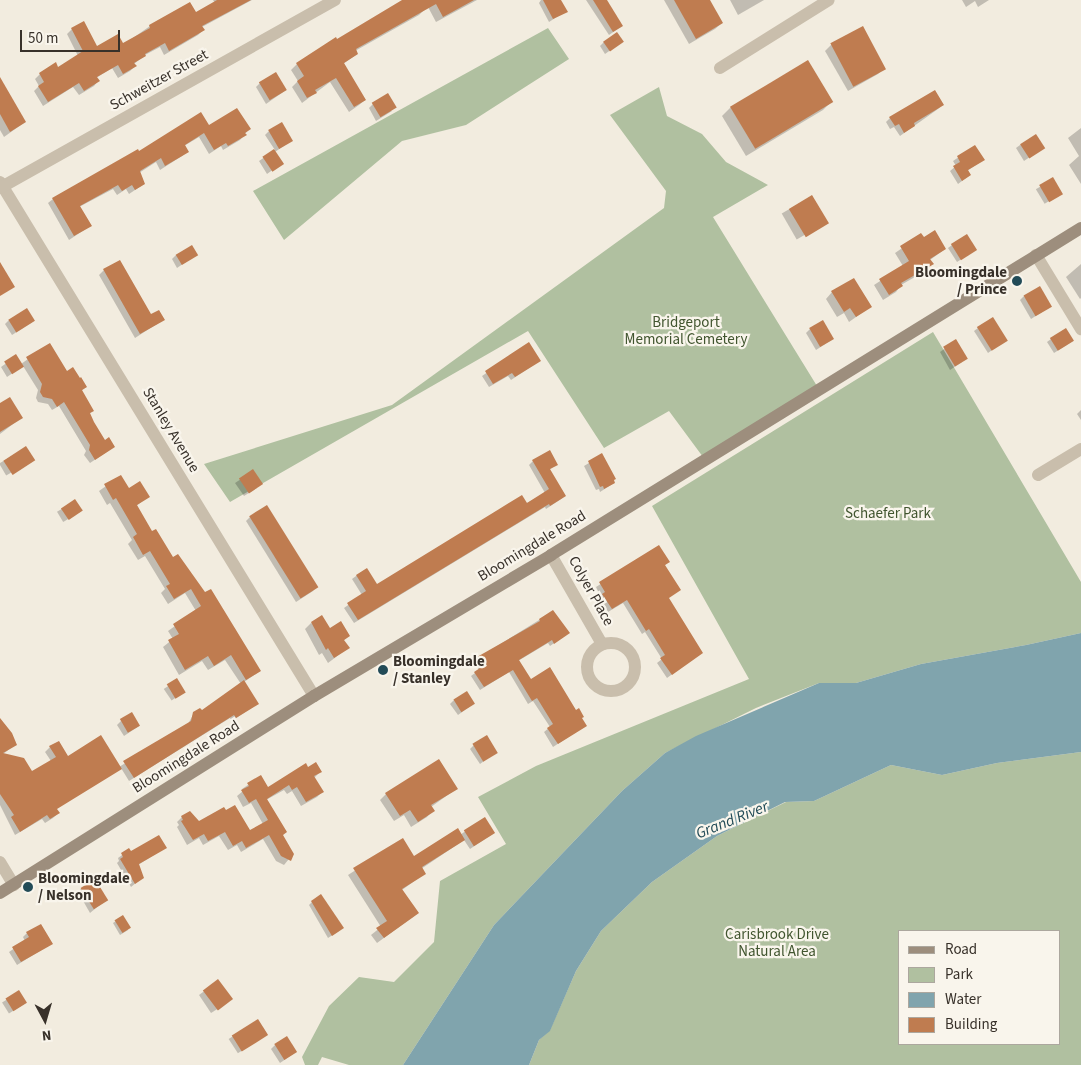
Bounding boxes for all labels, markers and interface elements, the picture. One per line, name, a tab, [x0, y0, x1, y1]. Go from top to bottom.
scale bar	[22, 20, 122, 52]
text: 50 m	[28, 28, 58, 49]
street label: Schweitzer Street	[107, 46, 211, 114]
place label: Bloomingdale / Prince	[915, 263, 1007, 298]
marker: Bloomingdale / Prince	[1011, 275, 1023, 287]
park label: Bridgeport Memorial Cemetery	[625, 313, 747, 348]
street label: Stanley Avenue	[139, 384, 203, 476]
park label: Schaefer Park	[845, 505, 931, 523]
street label: Bloomingdale Road	[475, 507, 589, 585]
street label: Colyer Place	[564, 553, 618, 629]
place label: Bloomingdale / Stanley	[393, 652, 485, 687]
marker: Bloomingdale / Stanley	[377, 664, 389, 676]
street label: Bloomingdale Road	[129, 717, 243, 797]
water label: Grand River	[693, 797, 771, 843]
place label: Bloomingdale / Nelson	[38, 869, 130, 904]
marker: Bloomingdale / Nelson	[22, 881, 34, 893]
park label: Carisbrook Drive Natural Area	[725, 925, 829, 960]
legend	[898, 930, 1061, 1045]
text: Road	[945, 939, 977, 960]
text: Park	[945, 964, 973, 985]
text: Water	[945, 989, 981, 1010]
north arrow	[20, 995, 70, 1045]
text: Building	[945, 1014, 997, 1035]
text: N	[41, 1024, 52, 1045]

